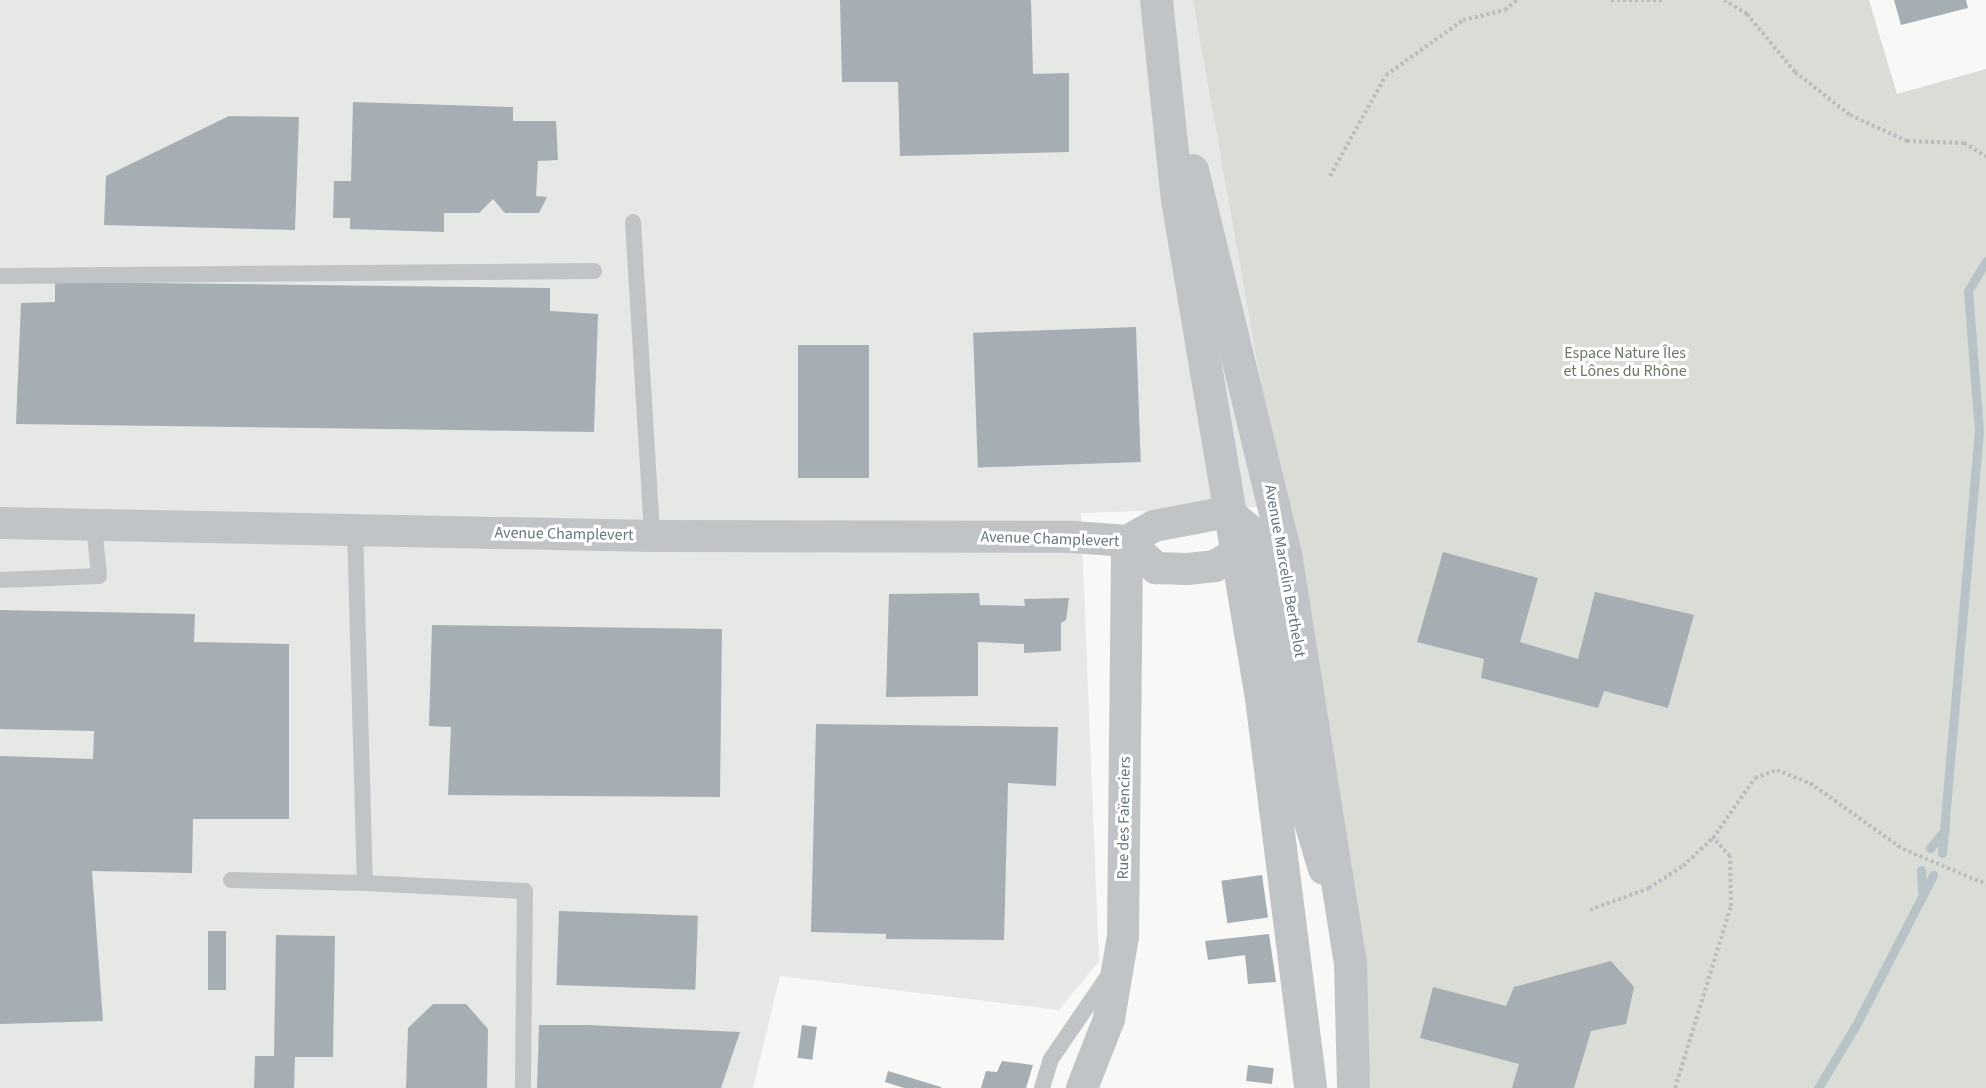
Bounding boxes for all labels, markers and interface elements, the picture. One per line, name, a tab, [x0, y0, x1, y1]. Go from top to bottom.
park label: Espace Nature Îles et Lônes du Rhône	[1563, 343, 1687, 381]
street label: Avenue Marcelin Berthelot	[1260, 483, 1310, 659]
street label: Avenue Champlevert	[494, 523, 634, 545]
street label: Avenue Champlevert	[980, 527, 1120, 551]
street label: Rue des Faïenciers	[1113, 756, 1135, 880]

